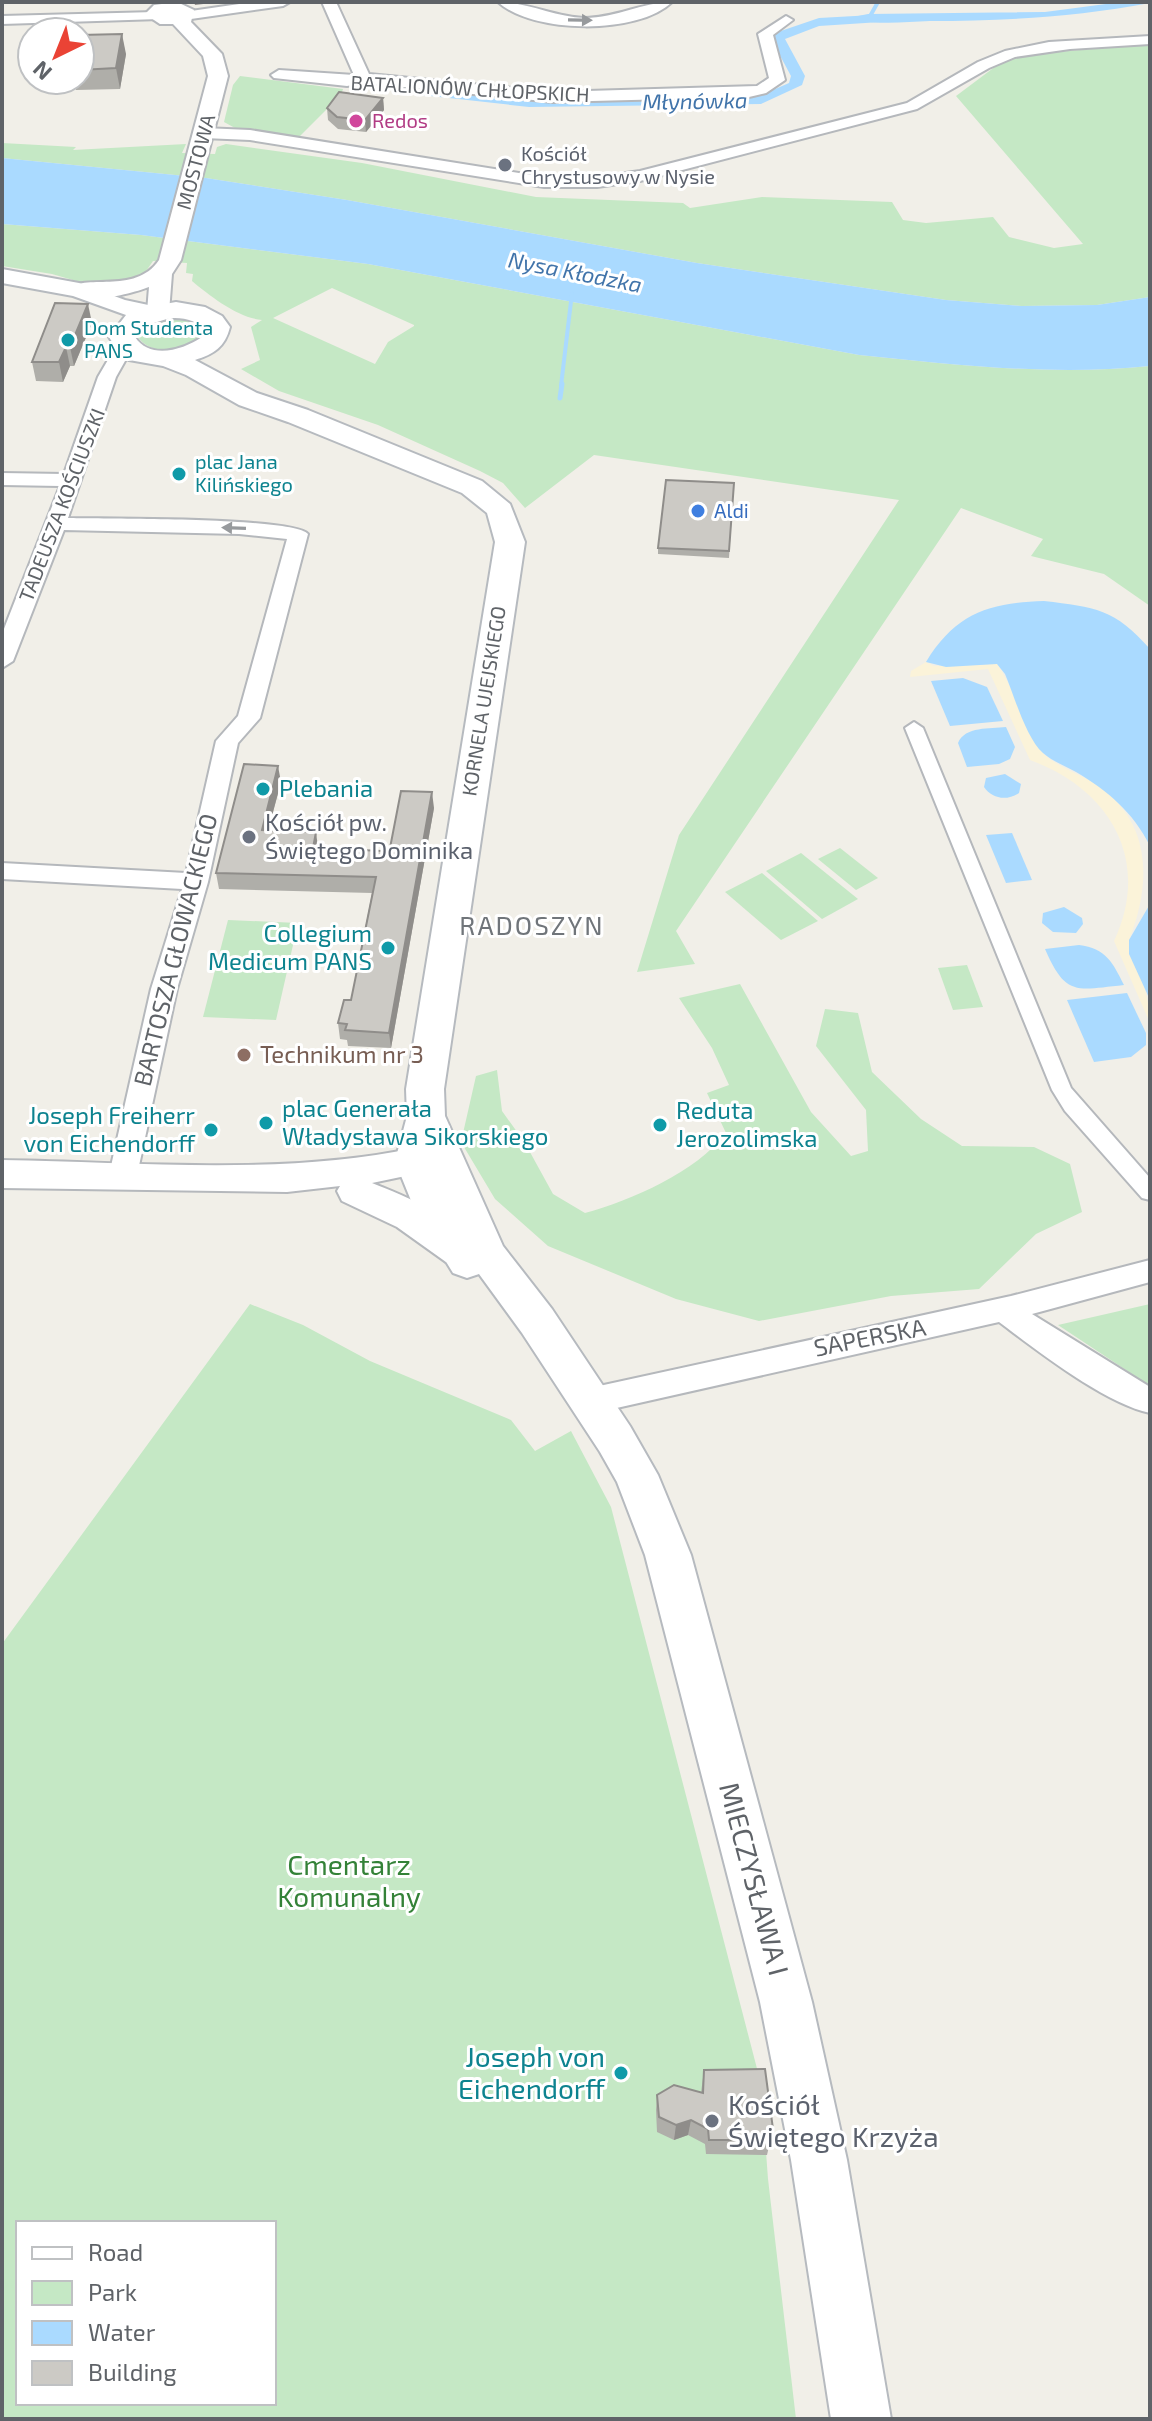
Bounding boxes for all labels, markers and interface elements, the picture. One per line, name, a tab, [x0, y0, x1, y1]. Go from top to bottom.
one-way arrow	[567, 14, 593, 27]
north arrow	[16, 16, 96, 96]
text: N	[27, 56, 56, 86]
street label: BATALIONÓW CHŁOPSKICH	[350, 70, 590, 106]
water label: Młynówka	[642, 86, 748, 115]
place label: Redos	[372, 108, 428, 132]
street label: MOSTOWA	[171, 111, 219, 212]
marker: Redos	[347, 112, 365, 130]
place label: Kościół Chrystusowy w Nysie	[521, 141, 715, 188]
marker: Kościół Chrystusowy w Nysie	[496, 156, 514, 174]
water label: Nysa Kłodzka	[506, 245, 644, 298]
place label: Dom Studenta PANS	[84, 315, 213, 362]
marker: Dom Studenta PANS	[59, 331, 77, 349]
street label: TADEUSZA KOŚCIUSZKI	[13, 405, 109, 605]
place label: plac Jana Kilińskiego	[195, 449, 293, 496]
marker: plac Jana Kilińskiego	[170, 465, 188, 483]
place label: Aldi	[714, 498, 749, 522]
marker: Aldi	[689, 502, 707, 520]
one-way arrow	[221, 522, 246, 535]
street label: KORNELA UJEJSKIEGO	[456, 604, 510, 798]
place label: Plebania	[279, 773, 373, 802]
marker: Plebania	[254, 780, 272, 798]
place label: Kościół pw. Świętego Dominika	[265, 807, 473, 864]
street label: BARTOSZA GŁOWACKIEGO	[127, 810, 222, 1089]
marker: Kościół pw. Świętego Dominika	[240, 828, 258, 846]
district label: RADOSZYN	[459, 909, 605, 940]
place label: Collegium Medicum PANS	[208, 918, 372, 975]
marker: Collegium Medicum PANS	[379, 939, 397, 957]
place label: Technikum nr 3	[260, 1039, 424, 1068]
marker: Technikum nr 3	[235, 1046, 253, 1064]
place label: plac Generała Władysława Sikorskiego	[282, 1093, 548, 1150]
place label: Reduta Jerozolimska	[676, 1095, 818, 1152]
place label: Joseph Freiherr von Eichendorff	[24, 1100, 196, 1157]
marker: plac Generała Władysława Sikorskiego	[257, 1114, 275, 1132]
marker: Reduta Jerozolimska	[651, 1116, 669, 1134]
marker: Joseph Freiherr von Eichendorff	[202, 1121, 220, 1139]
street label: SAPERSKA	[811, 1311, 928, 1362]
street label: MIECZYSŁAWA I	[713, 1779, 797, 1979]
park label: Cmentarz Komunalny	[277, 1847, 421, 1913]
place label: Joseph von Eichendorff	[458, 2039, 606, 2105]
marker: Joseph von Eichendorff	[612, 2064, 630, 2082]
place label: Kościół Świętego Krzyża	[728, 2087, 939, 2153]
marker: Kościół Świętego Krzyża	[703, 2112, 721, 2130]
legend	[16, 2221, 276, 2405]
text: Road	[88, 2237, 143, 2266]
text: Park	[88, 2277, 137, 2306]
text: Water	[88, 2317, 156, 2346]
text: Building	[88, 2357, 177, 2386]

